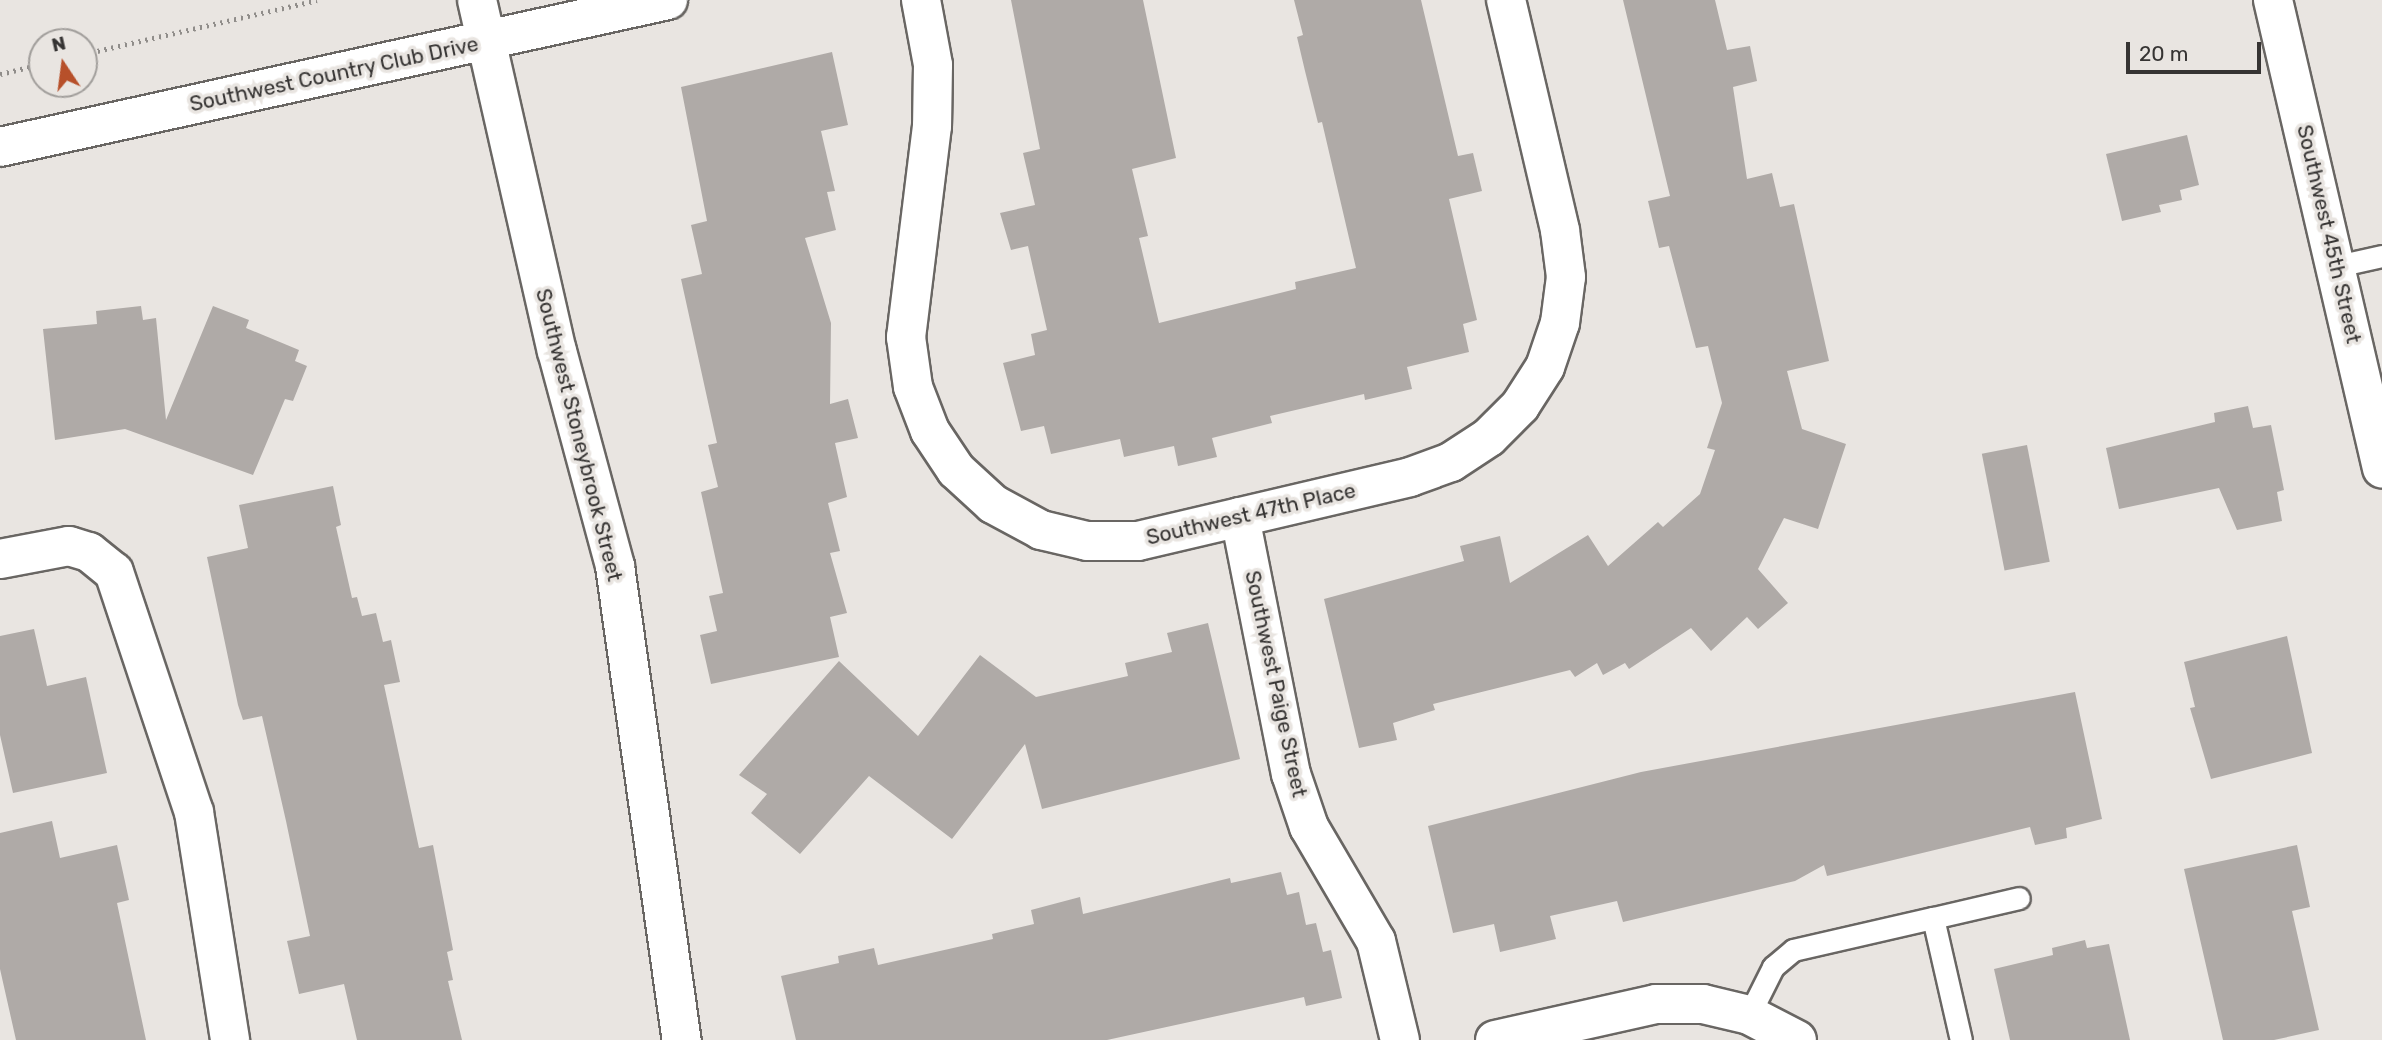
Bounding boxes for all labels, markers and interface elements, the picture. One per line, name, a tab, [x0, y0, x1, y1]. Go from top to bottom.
north arrow	[28, 28, 98, 98]
scale bar	[2130, 28, 2265, 72]
text: N	[49, 31, 68, 57]
street label: Southwest Country Club Drive	[187, 31, 481, 117]
text: 20 m	[2139, 41, 2188, 66]
street label: Southwest 45th Street	[2292, 122, 2366, 346]
street label: Southwest Stoneybrook Street	[530, 286, 628, 584]
street label: Southwest 47th Place	[1144, 478, 1358, 550]
street label: Southwest Paige Street	[1240, 568, 1312, 800]

